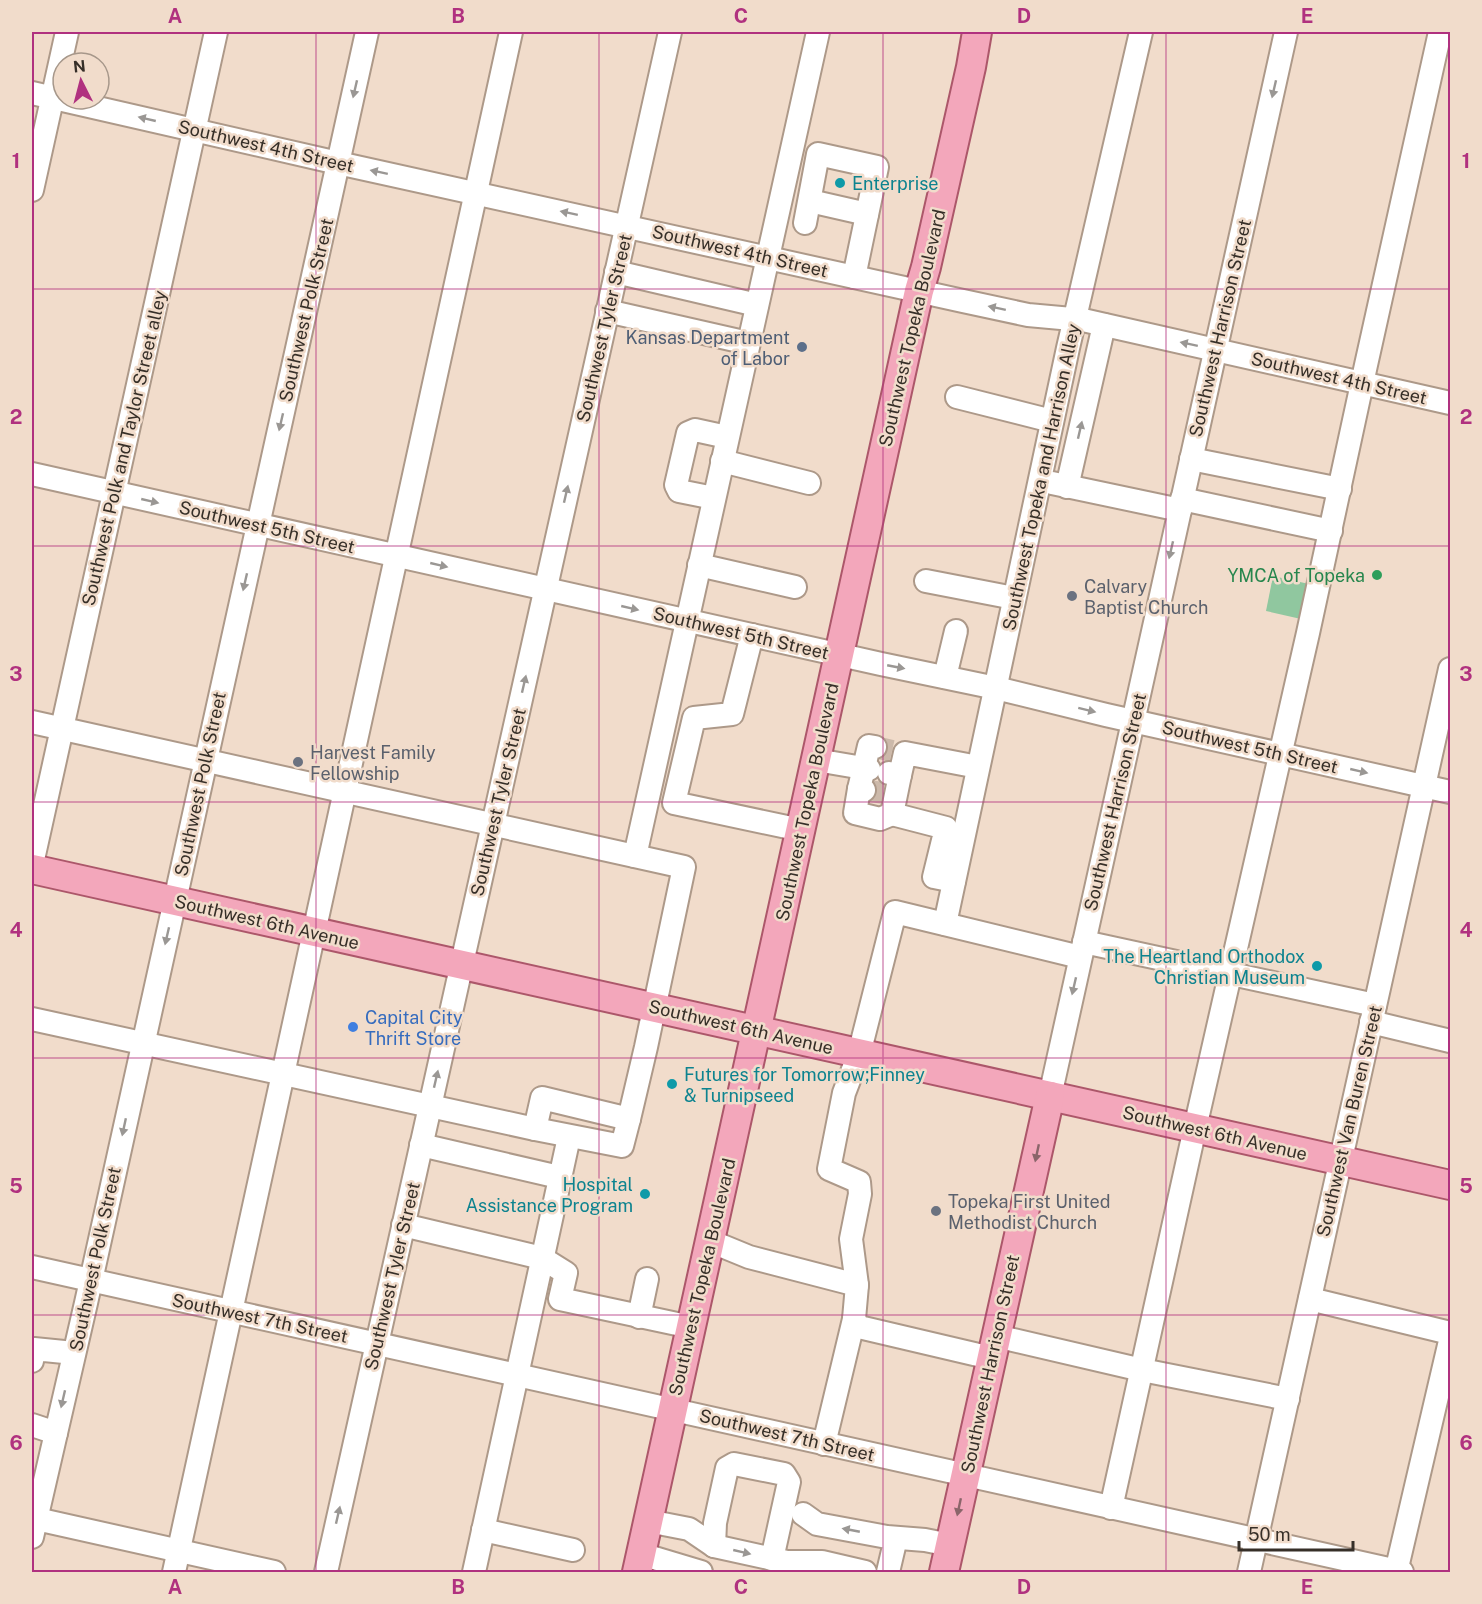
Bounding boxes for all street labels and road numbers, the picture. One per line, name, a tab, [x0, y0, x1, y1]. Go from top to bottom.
street label: Southwest 4th Street	[176, 116, 356, 176]
street label: Southwest Topeka Boulevard	[874, 207, 950, 449]
street label: Southwest Polk Street	[275, 216, 337, 404]
street label: Southwest Harrison Street	[1185, 217, 1255, 439]
street label: Southwest 4th Street	[650, 221, 830, 281]
street label: Southwest Tyler Street	[572, 232, 636, 424]
street label: Southwest Polk and Taylor Street alley	[77, 288, 171, 608]
street label: Southwest Topeka and Harrison Alley	[998, 321, 1084, 632]
street label: Southwest 4th Street	[1249, 348, 1429, 408]
street label: Southwest 5th Street	[177, 497, 357, 557]
street label: Southwest 5th Street	[651, 603, 831, 663]
street label: Southwest Topeka Boulevard	[771, 681, 843, 923]
street label: Southwest Polk Street	[170, 690, 230, 878]
street label: Southwest Harrison Street	[1080, 691, 1150, 913]
street label: Southwest Tyler Street	[466, 706, 530, 898]
street label: Southwest 5th Street	[1160, 717, 1340, 777]
street label: Southwest 6th Avenue	[173, 891, 361, 953]
street label: Southwest 6th Avenue	[647, 996, 835, 1058]
street label: Southwest Van Buren Street	[1312, 1003, 1386, 1239]
street label: Southwest 6th Avenue	[1121, 1102, 1309, 1164]
street label: Southwest Topeka Boulevard	[664, 1156, 740, 1398]
street label: Southwest Polk Street	[65, 1165, 125, 1353]
street label: Southwest Tyler Street	[360, 1180, 424, 1372]
street label: Southwest Harrison Street	[957, 1253, 1023, 1475]
street label: Southwest 7th Street	[170, 1289, 350, 1347]
street label: Southwest 7th Street	[697, 1405, 877, 1465]

